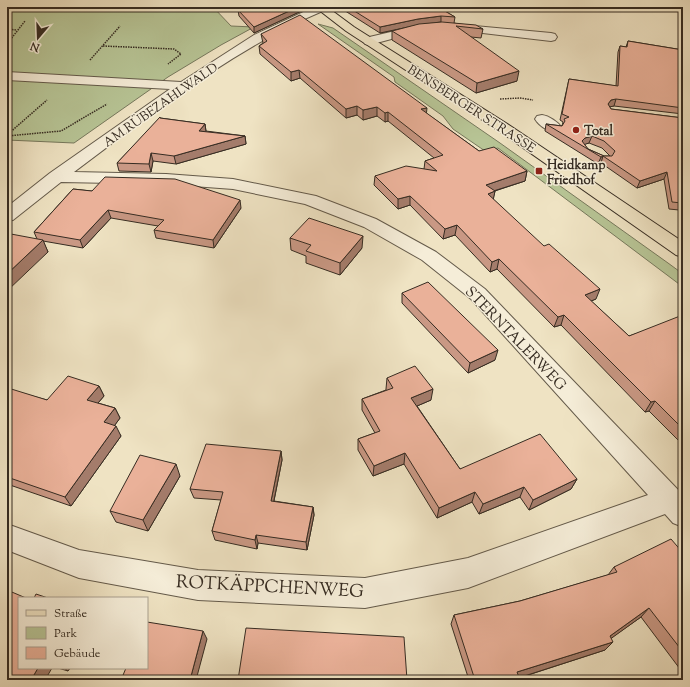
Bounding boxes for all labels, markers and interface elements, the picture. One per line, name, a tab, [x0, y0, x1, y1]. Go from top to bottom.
north arrow	[18, 18, 58, 58]
text: N	[28, 37, 43, 56]
street label: AM RÜBEZAHLWALD	[99, 58, 222, 152]
street label: BENSBERGER STRASSE	[403, 61, 539, 158]
place label: Total	[584, 123, 613, 141]
marker: Total	[571, 125, 581, 135]
place label: Heidkamp Friedhof	[547, 157, 605, 190]
marker: Heidkamp Friedhof	[534, 166, 544, 176]
street label: STERNTALERWEG	[460, 282, 570, 396]
street label: ROTKÄPPCHENWEG	[175, 570, 365, 606]
legend	[18, 597, 148, 669]
text: Straße	[54, 605, 88, 623]
text: Park	[54, 625, 77, 643]
text: Gebäude	[54, 645, 101, 663]

